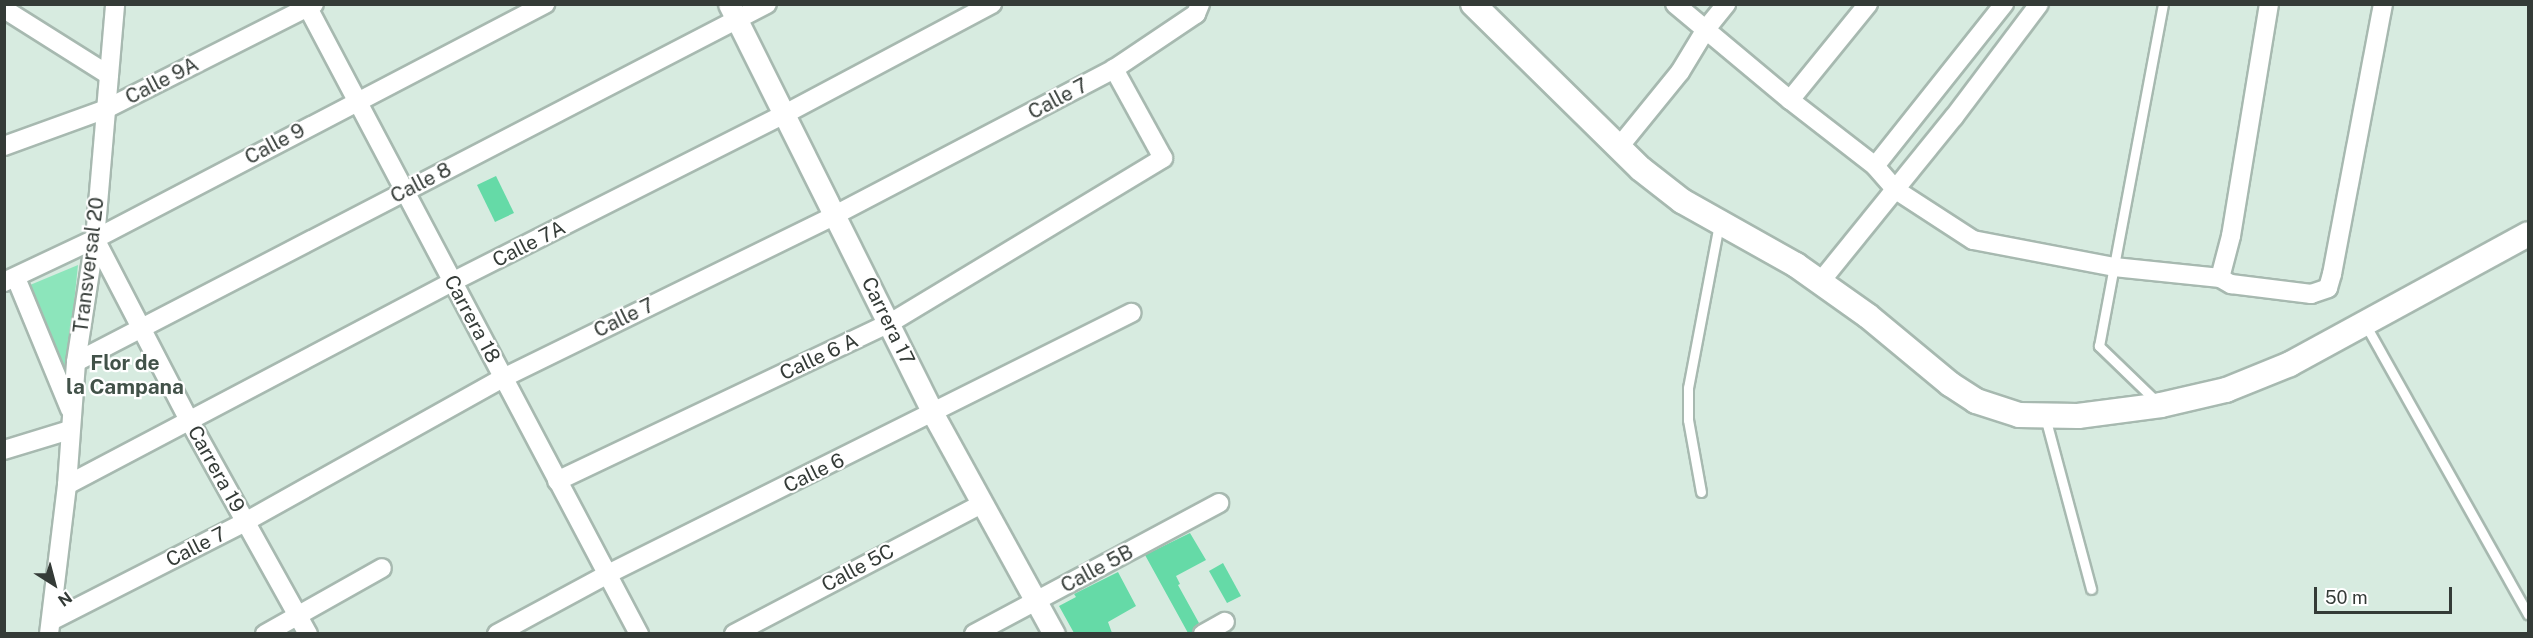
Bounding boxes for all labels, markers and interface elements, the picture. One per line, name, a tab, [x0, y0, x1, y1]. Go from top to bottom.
street label: Calle 9A	[121, 52, 203, 110]
street label: Calle 7	[1024, 73, 1092, 125]
street label: Calle 9	[241, 118, 309, 170]
street label: Calle 8	[387, 158, 455, 208]
street label: Transversal 20	[69, 196, 109, 334]
street label: Calle 7A	[489, 216, 569, 272]
street label: Carrera 18	[439, 271, 505, 367]
street label: Carrera 17	[856, 273, 920, 369]
street label: Calle 7	[590, 293, 658, 343]
street label: Calle 6 A	[776, 328, 862, 386]
district label: Flor de la Campana	[66, 350, 184, 400]
street label: Carrera 19	[182, 421, 250, 517]
street label: Calle 6	[780, 448, 848, 498]
street label: Calle 7	[162, 522, 230, 572]
street label: Calle 5C	[818, 539, 898, 597]
street label: Calle 5B	[1057, 540, 1137, 598]
north arrow	[24, 554, 84, 614]
scale bar	[2317, 575, 2455, 613]
text: 50 m	[2325, 587, 2368, 608]
text: N	[54, 588, 76, 610]

